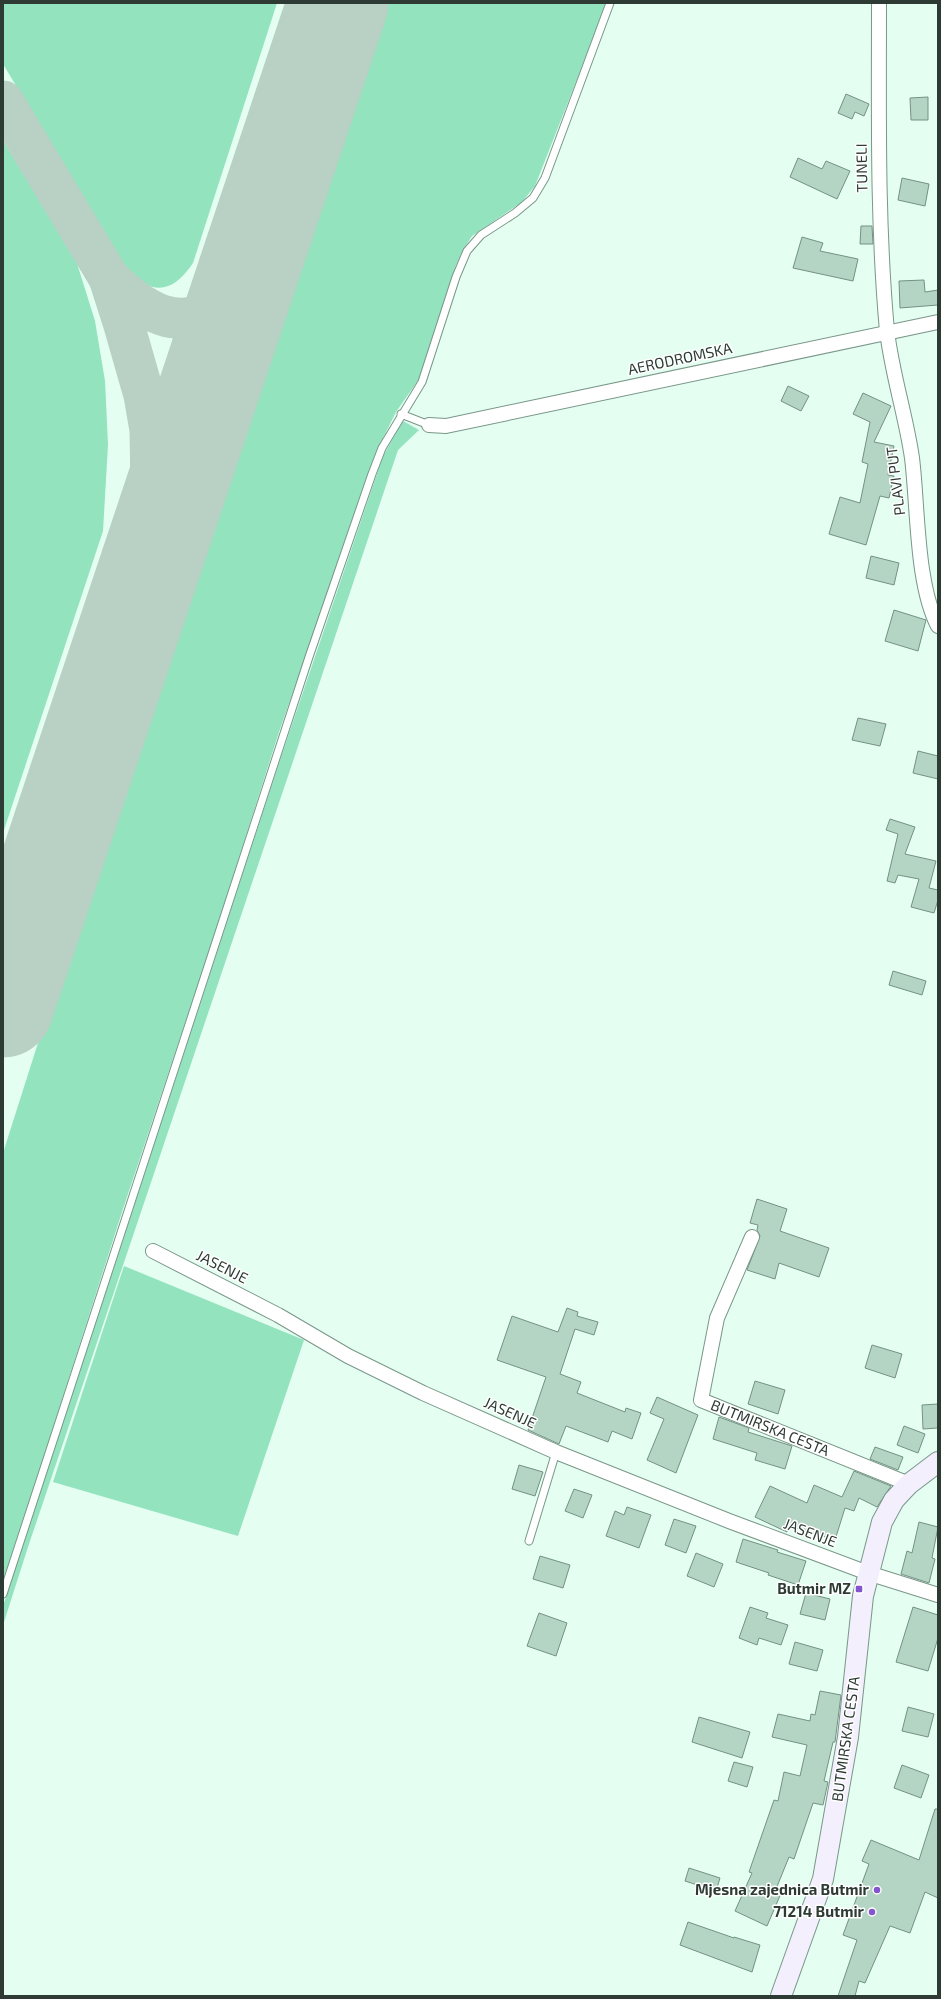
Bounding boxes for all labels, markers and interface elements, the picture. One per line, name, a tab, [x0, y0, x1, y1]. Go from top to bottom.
street label: TUNELI	[852, 143, 870, 193]
street label: AERODROMSKA	[626, 338, 734, 378]
street label: PLAVI PUT	[882, 445, 908, 517]
street label: JASENJE	[194, 1246, 251, 1287]
street label: JASENJE	[481, 1393, 539, 1432]
street label: BUTMIRSKA CESTA	[708, 1395, 833, 1459]
street label: JASENJE	[781, 1514, 839, 1550]
place label: Butmir MZ	[777, 1579, 851, 1597]
marker: Butmir MZ	[854, 1584, 864, 1594]
street label: BUTMIRSKA CESTA	[827, 1674, 863, 1803]
place label: Mjesna zajednica Butmir	[695, 1880, 870, 1898]
marker: Mjesna zajednica Butmir	[872, 1885, 882, 1895]
place label: 71214 Butmir	[773, 1902, 865, 1920]
marker: 71214 Butmir	[867, 1907, 877, 1917]

